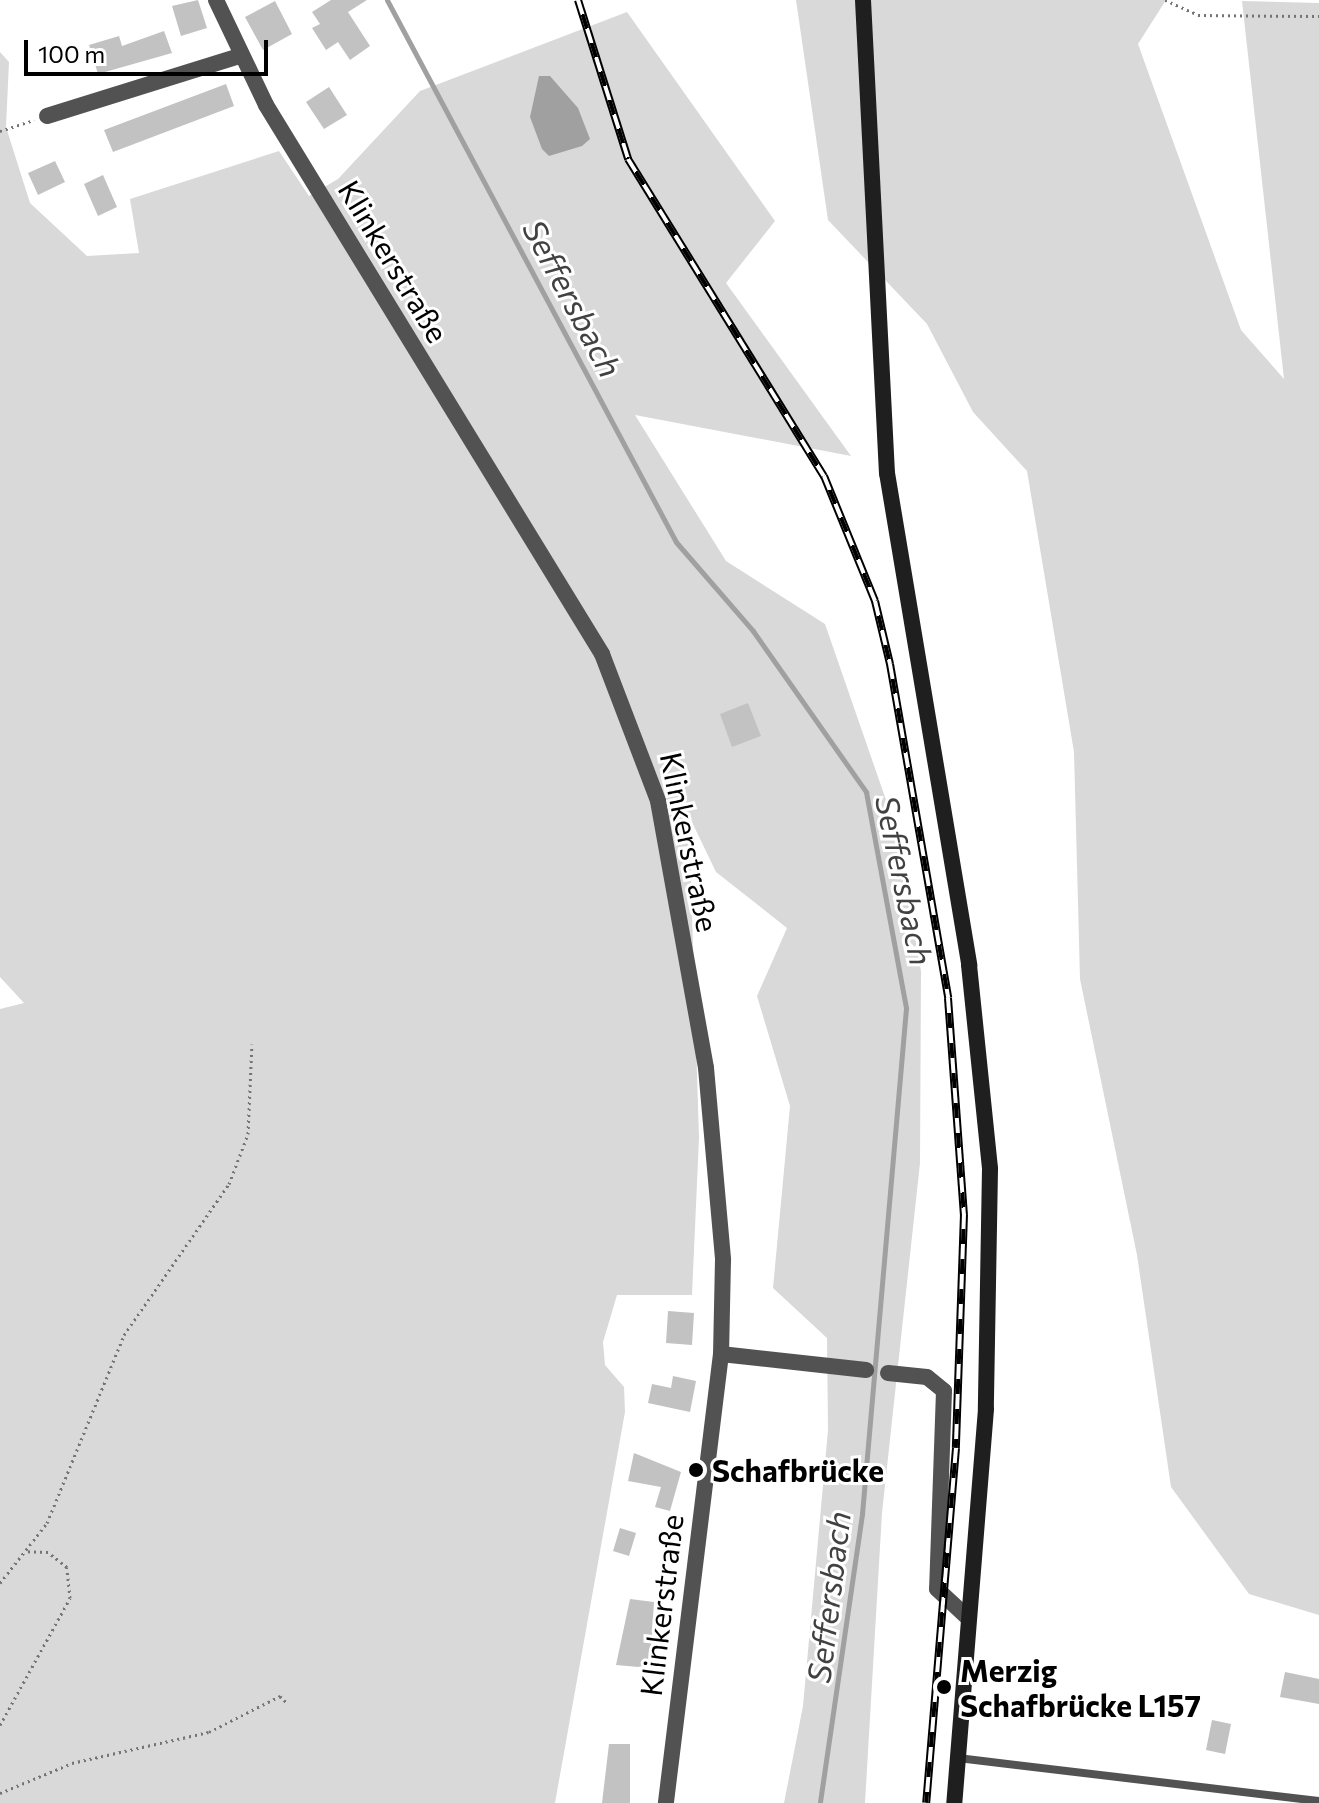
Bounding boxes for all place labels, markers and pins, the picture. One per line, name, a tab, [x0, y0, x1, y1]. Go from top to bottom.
place label: Schafbrücke	[712, 1452, 884, 1488]
marker: Schafbrücke	[687, 1461, 705, 1479]
place label: Merzig Schafbrücke L157	[960, 1652, 1201, 1722]
marker: Merzig Schafbrücke L157	[935, 1678, 953, 1696]

